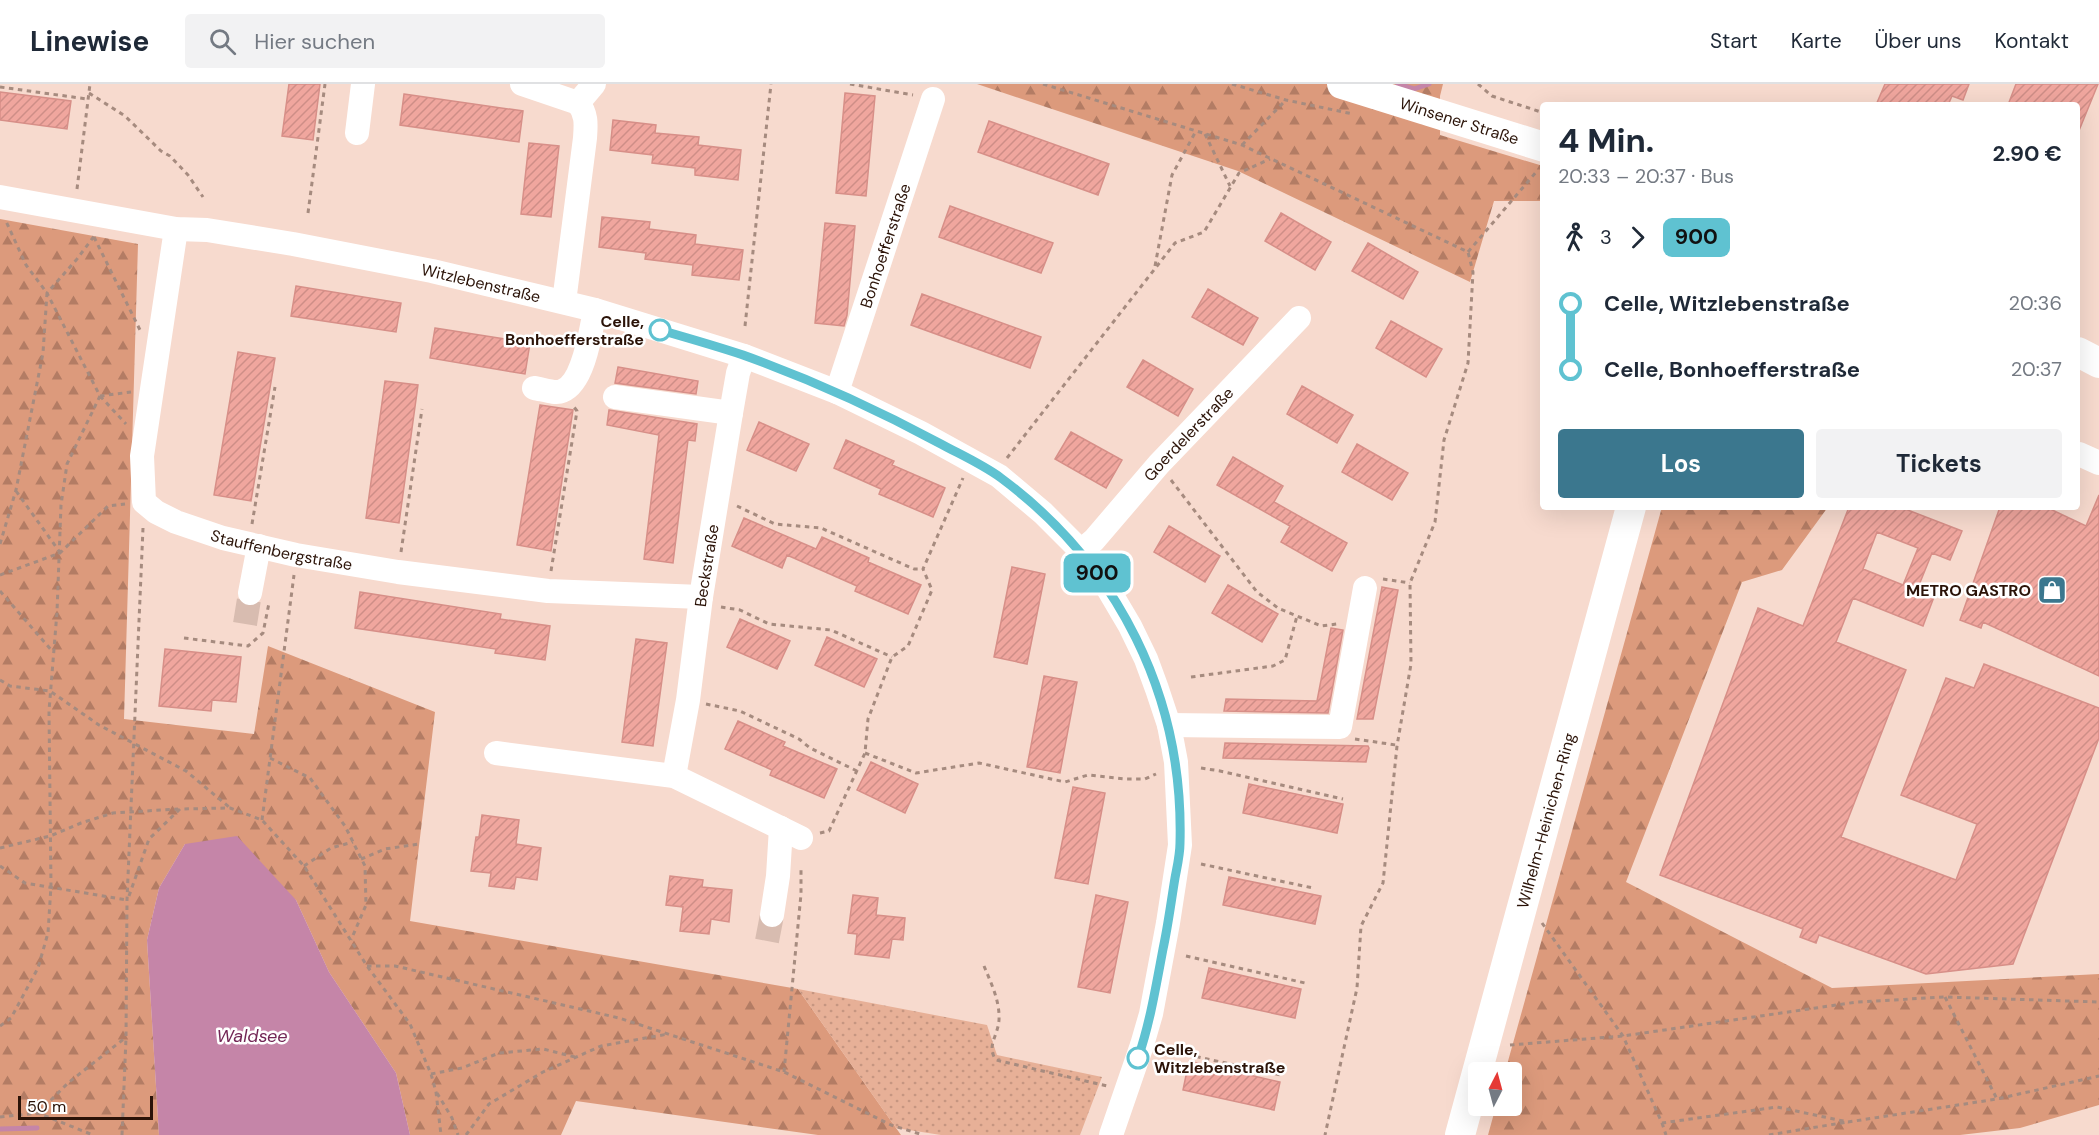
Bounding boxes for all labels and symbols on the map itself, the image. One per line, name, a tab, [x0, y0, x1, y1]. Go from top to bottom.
street label: Winsener Straße	[1397, 92, 1522, 149]
street label: Bonhoefferstraße	[855, 181, 915, 311]
street label: Witzlebenstraße	[420, 259, 543, 307]
place label: Celle, Bonhoefferstraße	[505, 311, 644, 350]
marker: Celle, Bonhoefferstraße	[649, 319, 671, 341]
street label: Goerdelerstraße	[1139, 382, 1238, 485]
street label: Beckstraße	[689, 523, 723, 608]
street label: Stauffenbergstraße	[208, 524, 354, 575]
line badge: 900	[1062, 554, 1132, 592]
shop icon: METRO GASTRO	[2036, 574, 2068, 606]
place label: METRO GASTRO	[1906, 580, 2031, 601]
street label: Wilhelm-Heinichen-Ring	[1512, 730, 1580, 911]
water label: Waldsee	[216, 1024, 288, 1048]
place label: Celle, Witzlebenstraße	[1154, 1039, 1285, 1078]
marker: Celle, Witzlebenstraße	[1127, 1047, 1149, 1069]
north arrow	[1468, 1062, 1522, 1116]
scale bar	[18, 1093, 153, 1120]

